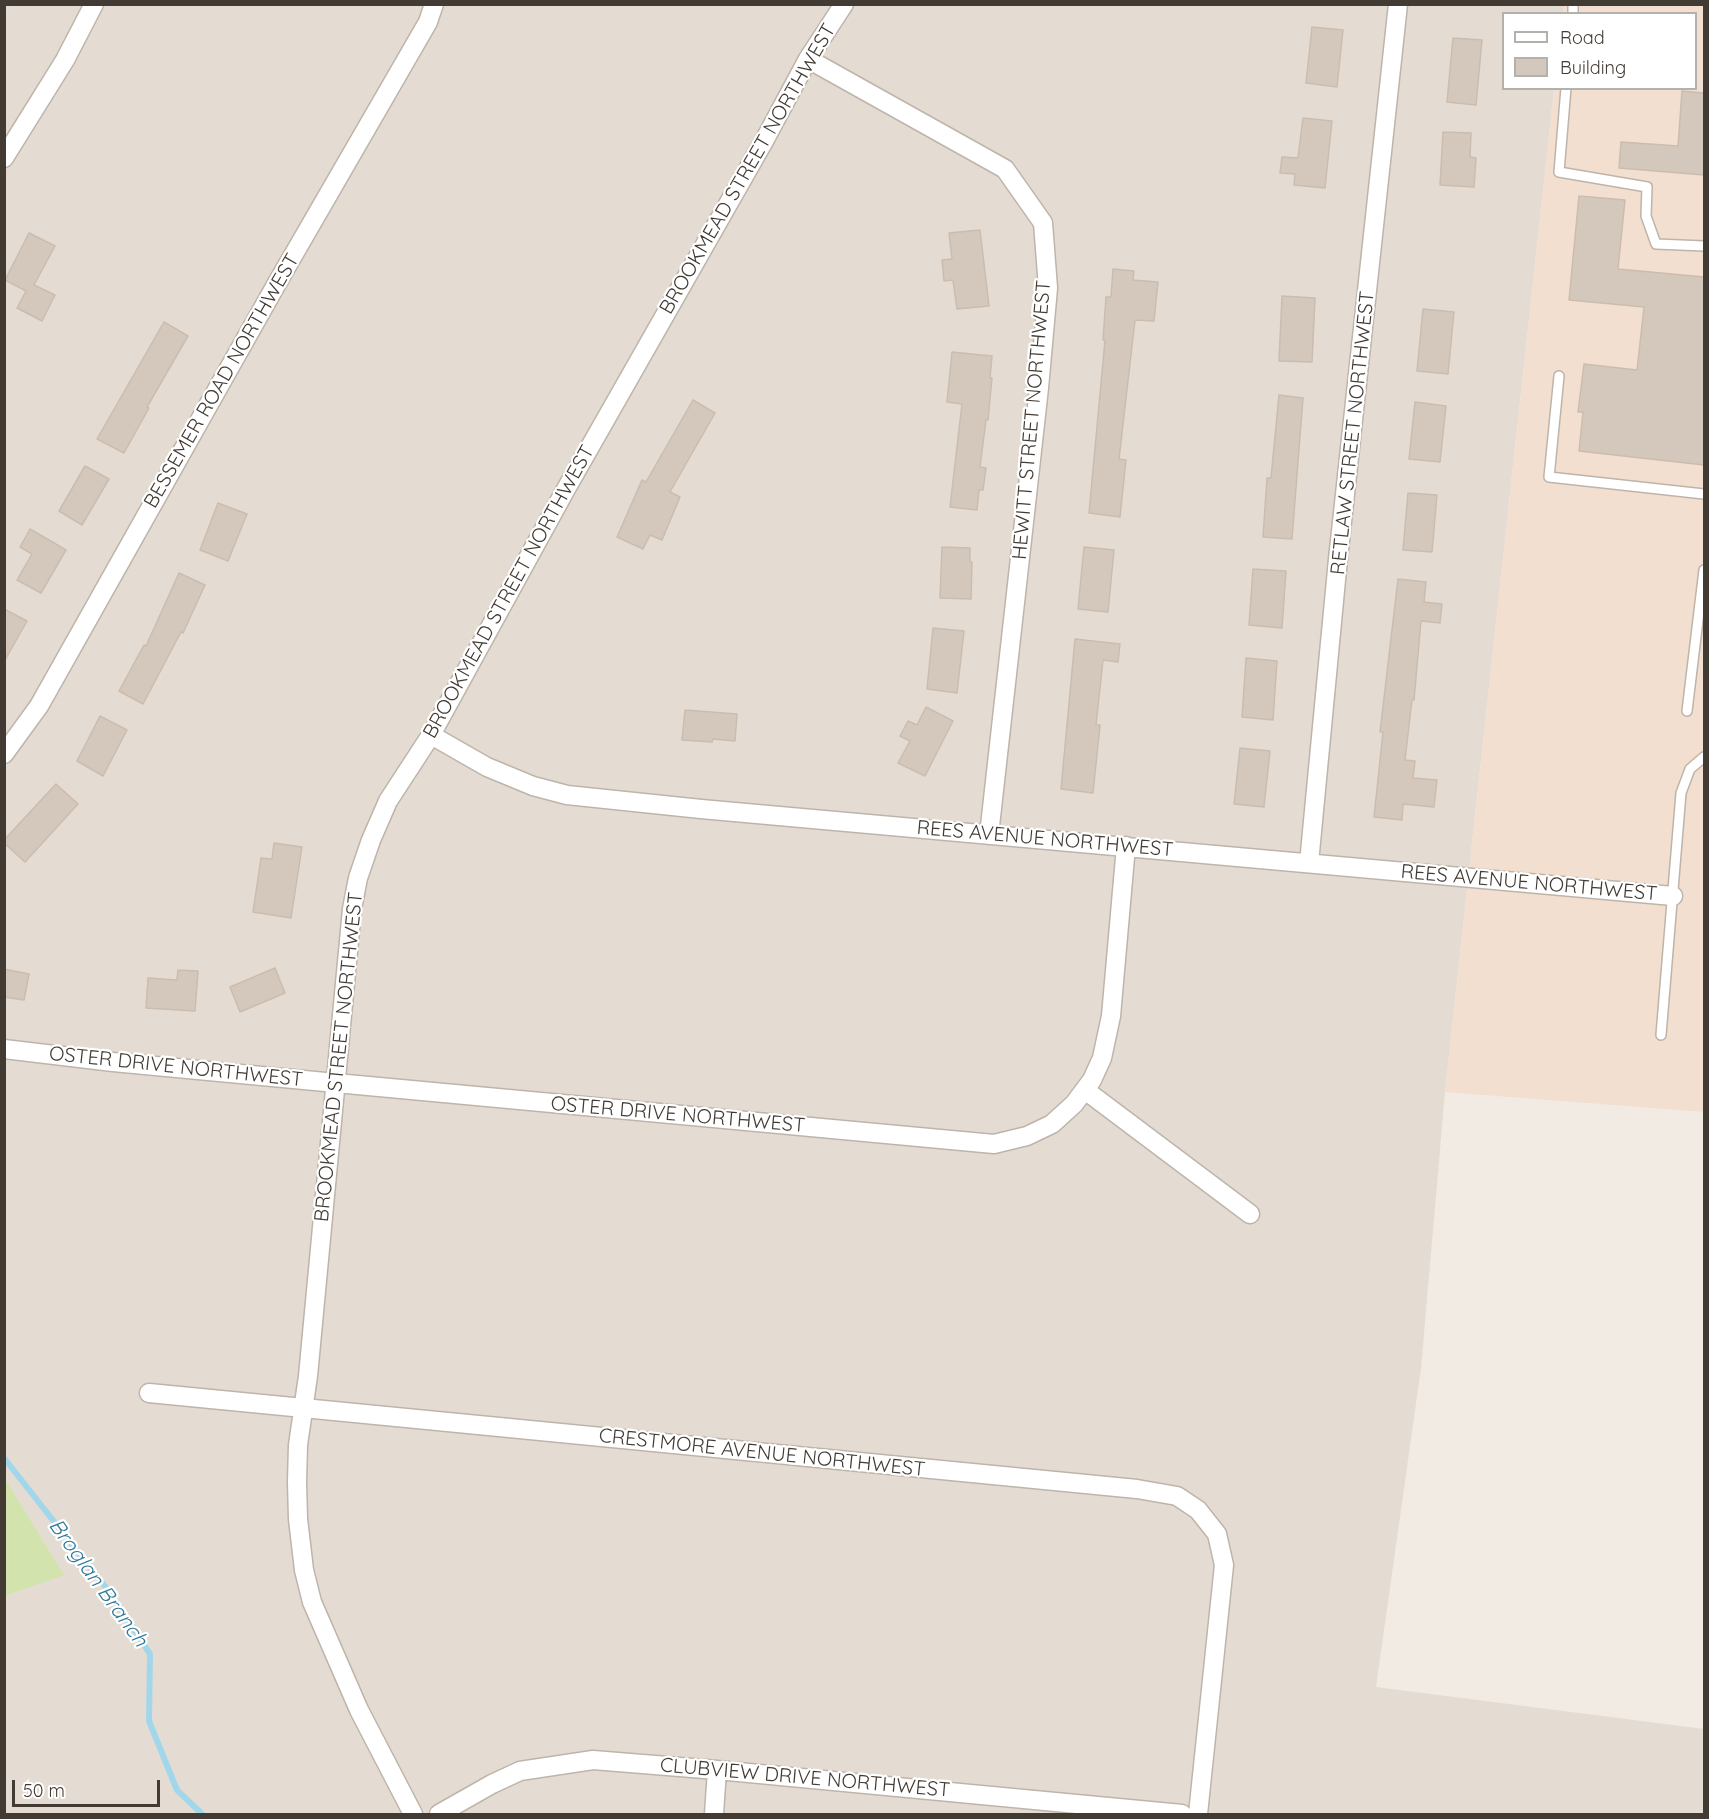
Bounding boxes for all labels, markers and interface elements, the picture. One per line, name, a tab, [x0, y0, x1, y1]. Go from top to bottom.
legend	[1502, 12, 1697, 90]
street label: BROOKMEAD STREET NORTHWEST	[655, 19, 841, 319]
text: Road	[1560, 26, 1605, 49]
text: Building	[1560, 56, 1626, 79]
street label: BESSEMER ROAD NORTHWEST	[139, 250, 305, 512]
street label: HEWITT STREET NORTHWEST	[1008, 279, 1056, 561]
street label: RETLAW STREET NORTHWEST	[1326, 290, 1380, 576]
street label: BROOKMEAD STREET NORTHWEST	[418, 441, 600, 743]
street label: REES AVENUE NORTHWEST	[916, 816, 1174, 862]
street label: REES AVENUE NORTHWEST	[1400, 860, 1658, 906]
street label: BROOKMEAD STREET NORTHWEST	[310, 891, 368, 1223]
street label: OSTER DRIVE NORTHWEST	[48, 1042, 304, 1092]
street label: OSTER DRIVE NORTHWEST	[550, 1092, 806, 1138]
street label: CRESTMORE AVENUE NORTHWEST	[598, 1424, 926, 1482]
water label: Broglan Branch	[43, 1514, 153, 1652]
street label: CLUBVIEW DRIVE NORTHWEST	[659, 1753, 951, 1803]
scale bar	[15, 1768, 164, 1806]
text: 50 m	[23, 1779, 65, 1802]

